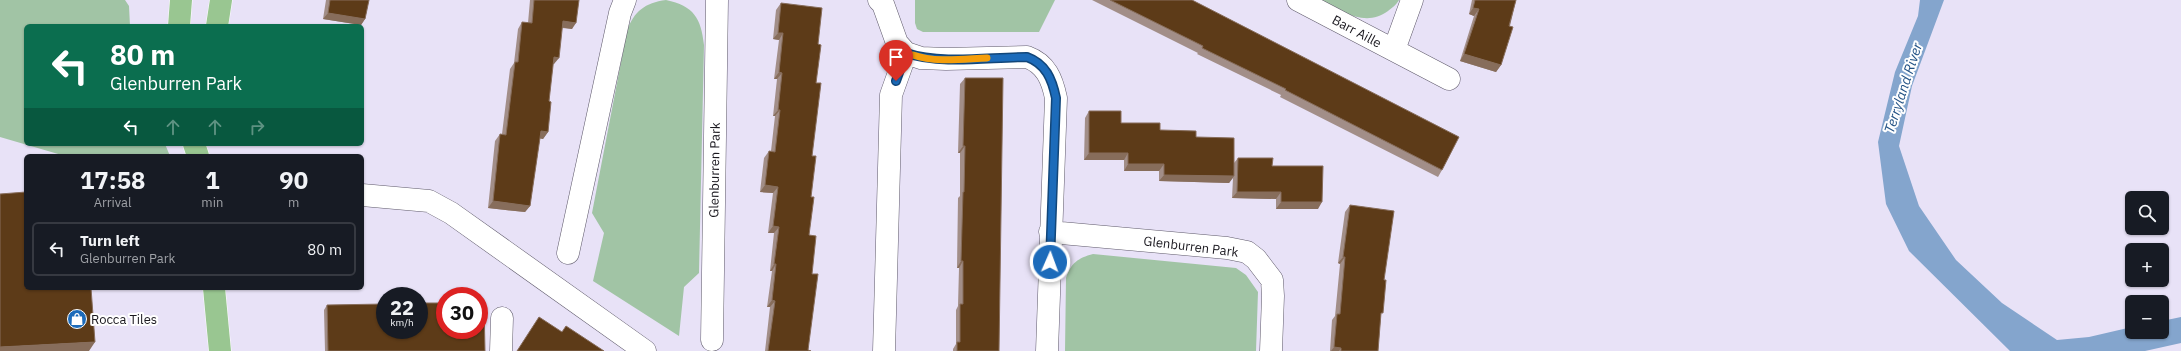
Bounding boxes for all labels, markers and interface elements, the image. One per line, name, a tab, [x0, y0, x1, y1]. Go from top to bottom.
street label: Barr Aille	[1329, 11, 1384, 52]
text: 80 m	[110, 36, 175, 73]
icon: left	[44, 40, 96, 92]
pin	[879, 40, 913, 81]
water label: Terryland River	[1880, 40, 1926, 135]
icon: arrive	[885, 46, 907, 68]
text: Glenburren Park	[110, 72, 242, 95]
icon: left	[120, 116, 142, 138]
icon: ahead	[162, 116, 184, 138]
icon: ahead	[204, 116, 226, 138]
icon: right	[246, 116, 268, 138]
street label: Glenburren Park	[705, 122, 724, 218]
text: 17:58	[80, 164, 145, 196]
text: 1	[205, 164, 220, 196]
text: 90	[279, 164, 308, 196]
map controls	[2125, 191, 2169, 339]
button: search	[2125, 191, 2169, 235]
text: Arrival	[94, 194, 132, 211]
text: min	[201, 194, 223, 211]
text: m	[288, 194, 299, 211]
text: Turn left	[80, 231, 140, 250]
street label: Glenburren Park	[1143, 232, 1239, 261]
icon: left	[46, 238, 68, 260]
text: 80 m	[307, 240, 342, 259]
position arrow	[1029, 241, 1071, 283]
button: +	[2125, 243, 2169, 287]
text: Glenburren Park	[80, 250, 175, 267]
speed limit sign: 30	[436, 287, 488, 339]
text: 22	[390, 294, 414, 321]
button: −	[2125, 295, 2169, 339]
shop icon: Rocca Tiles	[66, 308, 88, 330]
place label: Rocca Tiles	[91, 311, 157, 328]
text: km/h	[390, 316, 414, 329]

